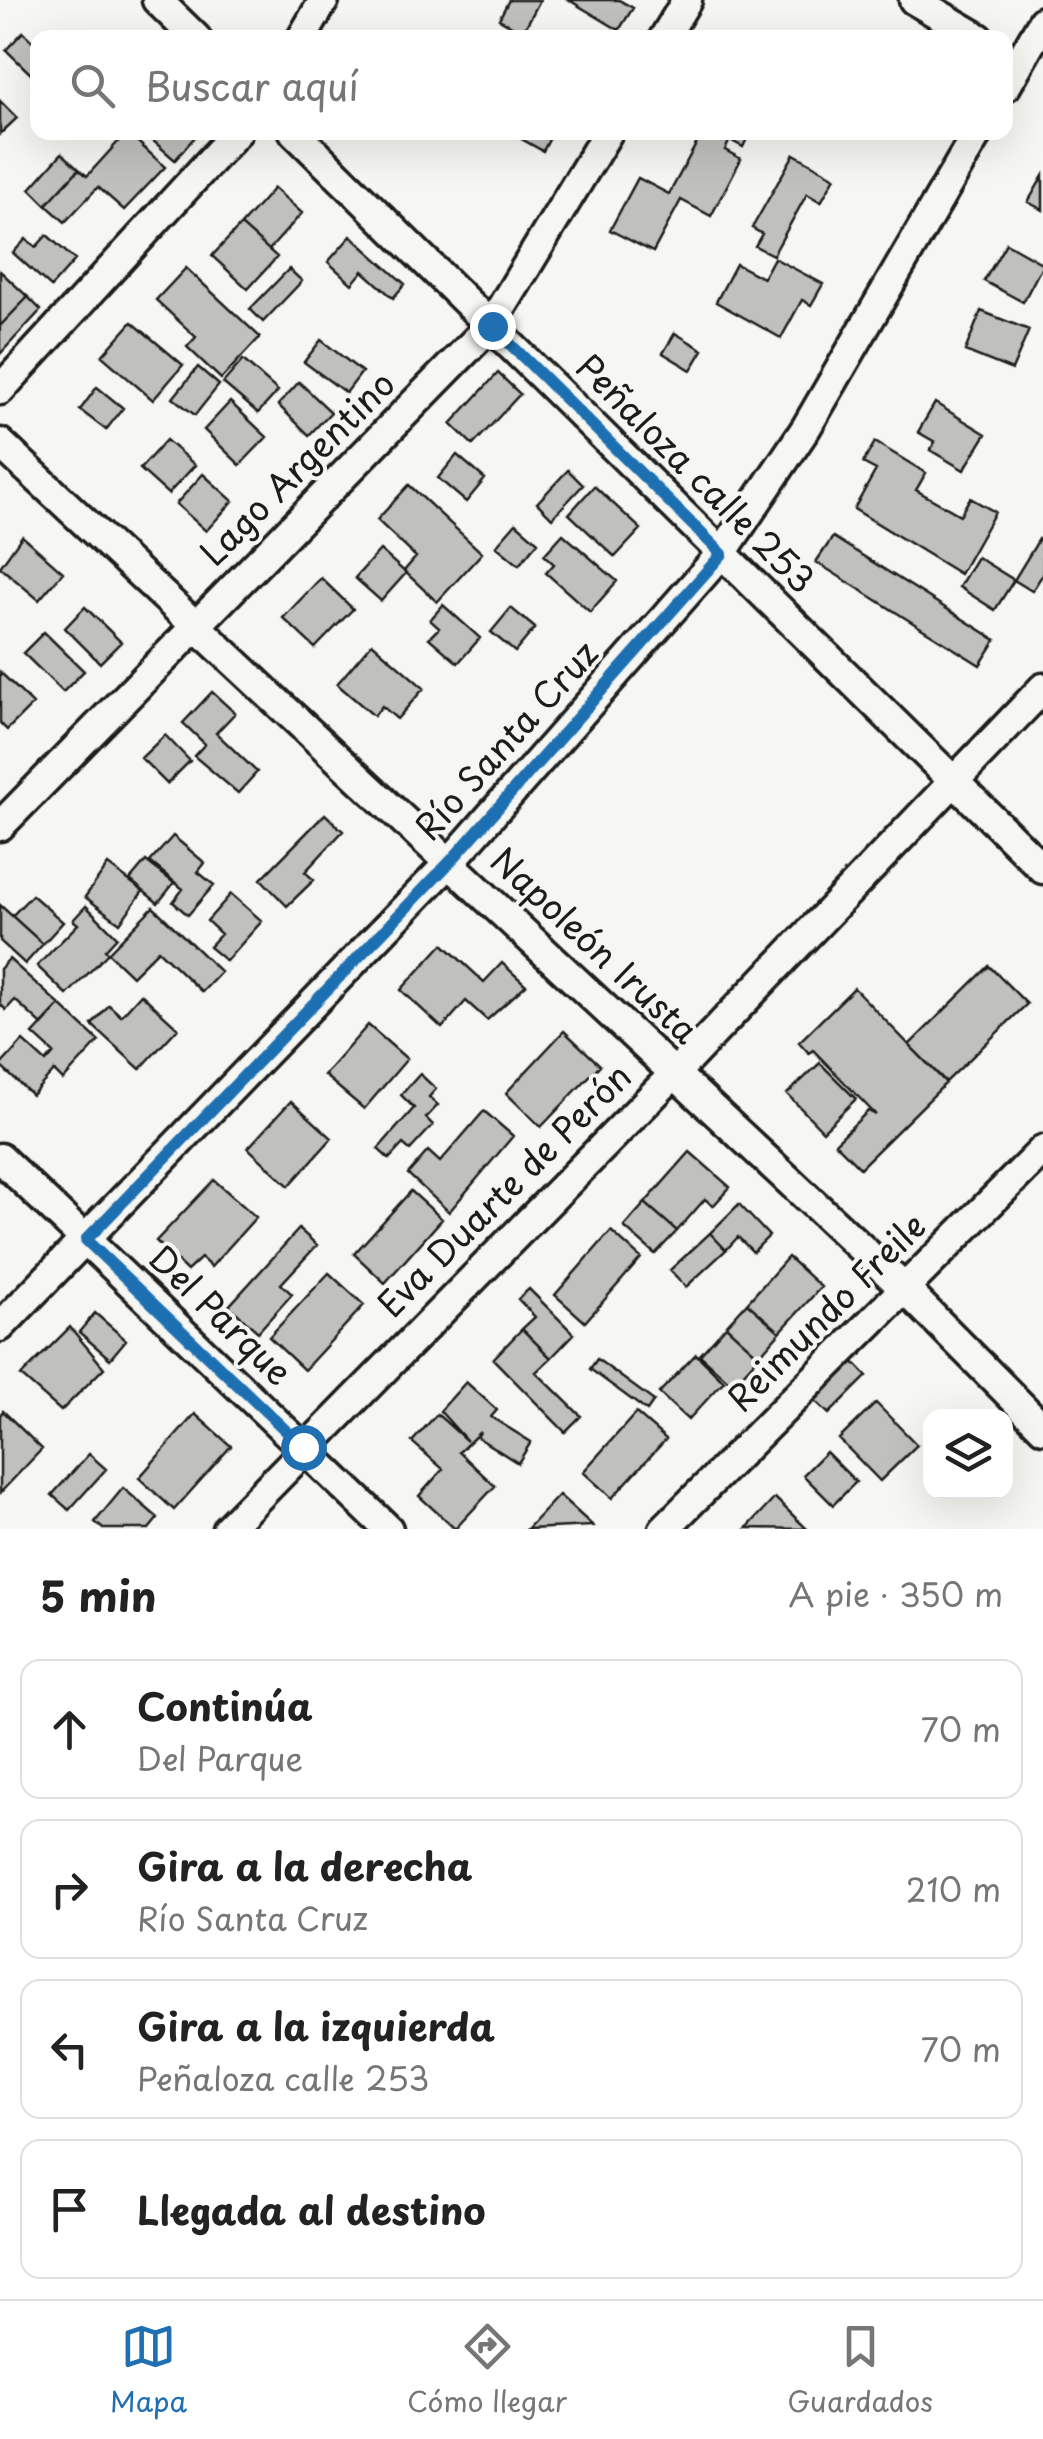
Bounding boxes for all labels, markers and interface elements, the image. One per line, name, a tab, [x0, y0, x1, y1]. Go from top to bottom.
search box	[30, 30, 1013, 140]
text: Buscar aquí	[145, 57, 359, 114]
icon: search	[65, 58, 120, 113]
route end	[470, 304, 516, 350]
street label: Peñaloza calle 253	[565, 340, 829, 604]
street label: Lago Argentino	[187, 358, 406, 577]
street label: Río Santa Cruz	[401, 628, 609, 851]
street label: Napoleón Irusta	[480, 834, 712, 1055]
street label: Eva Duarte de Perón	[364, 1050, 642, 1328]
street label: Reimundo Freile	[714, 1200, 937, 1423]
street label: Del Parque	[138, 1232, 305, 1396]
map controls	[923, 1409, 1013, 1499]
button: layers	[923, 1409, 1013, 1499]
route start	[281, 1425, 327, 1471]
text: 5 min	[40, 1563, 157, 1626]
text: A pie · 350 m	[788, 1570, 1003, 1618]
text: Continúa	[137, 1677, 313, 1734]
icon: ahead	[42, 1702, 97, 1757]
text: 70 m	[921, 1705, 1001, 1753]
text: Del Parque	[137, 1734, 303, 1782]
text: Gira a la derecha	[137, 1837, 472, 1894]
icon: right	[42, 1862, 97, 1917]
text: 210 m	[906, 1865, 1001, 1913]
text: Río Santa Cruz	[137, 1894, 368, 1942]
text: Gira a la izquierda	[137, 1997, 495, 2054]
icon: left	[42, 2022, 97, 2077]
text: 70 m	[921, 2025, 1001, 2073]
text: Peñaloza calle 253	[137, 2054, 429, 2102]
text: Llegada al destino	[137, 2181, 486, 2238]
icon: arrive	[42, 2182, 97, 2237]
tab: Mapa	[110, 2319, 187, 2422]
tab: Cómo llegar	[407, 2319, 567, 2422]
tab: Guardados	[787, 2319, 933, 2422]

